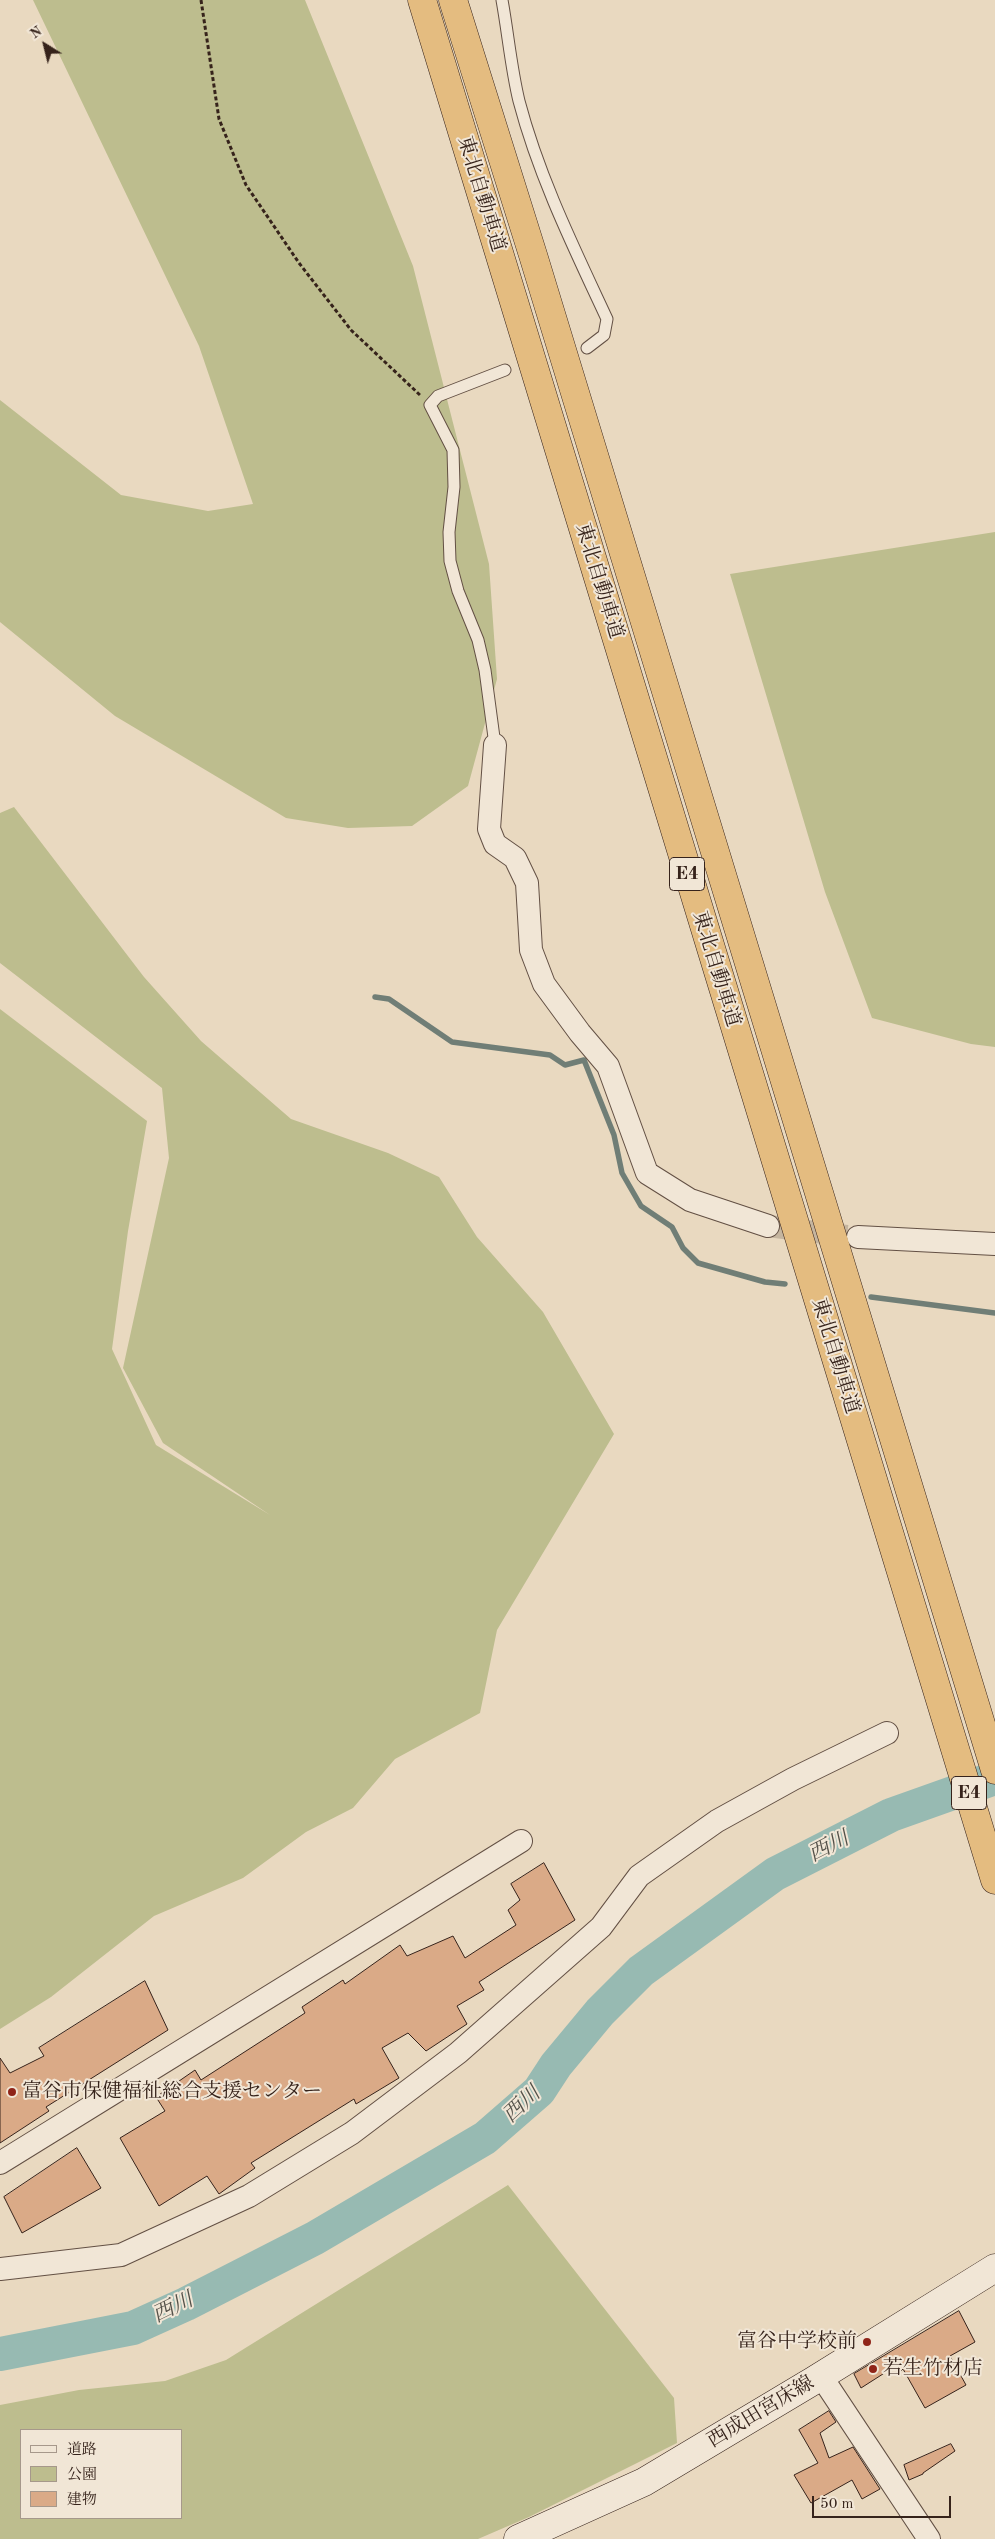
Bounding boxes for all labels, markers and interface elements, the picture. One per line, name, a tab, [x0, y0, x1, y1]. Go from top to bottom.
north arrow	[20, 20, 70, 70]
text: N	[28, 24, 45, 42]
street label: 東北自動車道	[452, 133, 510, 255]
street label: 東北自動車道	[570, 520, 628, 642]
road number: E4	[670, 858, 704, 891]
street label: 東北自動車道	[687, 908, 745, 1030]
street label: 東北自動車道	[806, 1295, 864, 1417]
road number: E4	[952, 1776, 986, 1810]
water label: 西川	[805, 1826, 853, 1868]
place label: 富谷市保健福祉総合支援センター	[22, 2080, 322, 2104]
water label: 西川	[498, 2081, 546, 2129]
marker: 富谷市保健福祉総合支援センター	[6, 2086, 18, 2098]
water label: 西川	[149, 2287, 197, 2329]
place label: 富谷中学校前	[737, 2330, 857, 2354]
marker: 富谷中学校前	[861, 2336, 873, 2348]
place label: 若生竹材店	[883, 2357, 983, 2381]
marker: 若生竹材店	[867, 2363, 879, 2375]
street label: 西成田宮床線	[703, 2371, 819, 2453]
legend	[20, 2429, 182, 2519]
text: 道路	[67, 2443, 97, 2458]
text: 公園	[67, 2468, 97, 2483]
scale bar	[815, 2486, 954, 2518]
text: 建物	[67, 2493, 97, 2508]
text: 50 m	[820, 2497, 854, 2512]

